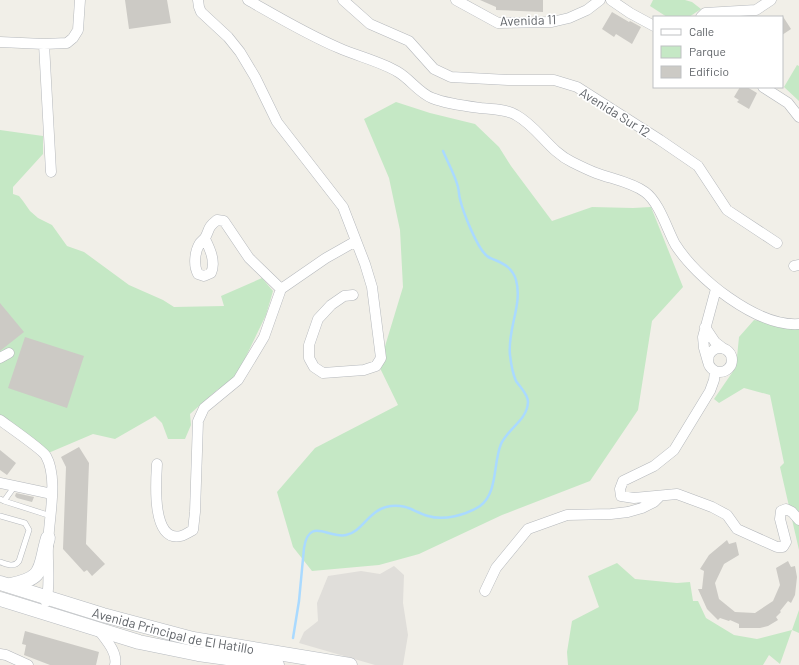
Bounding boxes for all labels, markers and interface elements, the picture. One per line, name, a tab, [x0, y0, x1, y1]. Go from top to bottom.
street label: Avenida 11	[500, 11, 556, 29]
legend	[653, 16, 783, 88]
text: Calle	[689, 24, 714, 38]
text: Parque	[689, 44, 726, 58]
text: Edificio	[689, 64, 729, 78]
street label: Avenida Sur 12	[577, 84, 653, 140]
street label: Avenida Principal de El Hatillo	[90, 604, 255, 657]

